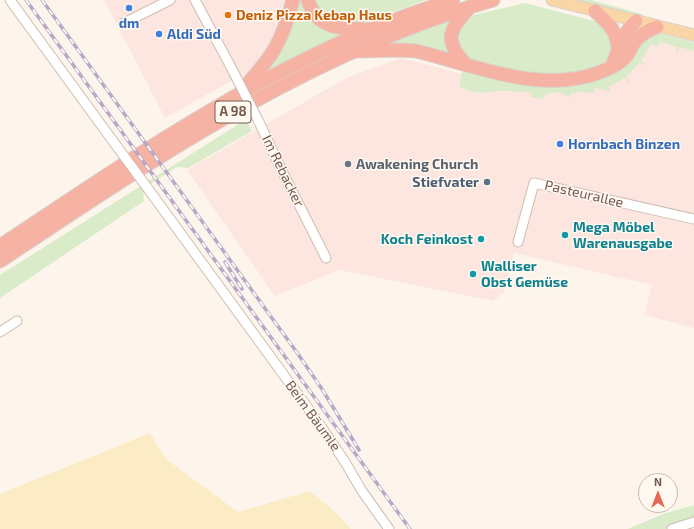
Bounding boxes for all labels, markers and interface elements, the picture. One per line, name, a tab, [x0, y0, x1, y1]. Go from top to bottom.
marker: dm	[124, 3, 134, 13]
place label: Deniz Pizza Kebap Haus	[236, 7, 392, 23]
marker: Deniz Pizza Kebap Haus	[223, 10, 233, 20]
place label: dm	[119, 15, 139, 31]
place label: Aldi Süd	[167, 26, 221, 42]
marker: Aldi Süd	[154, 29, 164, 39]
road number: A 98	[215, 101, 251, 123]
street label: Im Rebacker	[258, 132, 308, 210]
place label: Hornbach Binzen	[568, 136, 680, 152]
marker: Hornbach Binzen	[555, 139, 565, 149]
place label: Awakening Church	[356, 156, 478, 172]
marker: Awakening Church	[343, 159, 353, 169]
place label: Stiefvater	[412, 174, 479, 190]
marker: Stiefvater	[482, 177, 492, 187]
street label: Pasteurallee	[543, 177, 625, 211]
place label: Mega Möbel Warenausgabe	[573, 219, 673, 252]
marker: Mega Möbel Warenausgabe	[560, 230, 570, 240]
place label: Koch Feinkost	[381, 231, 473, 247]
marker: Koch Feinkost	[476, 234, 486, 244]
place label: Walliser Obst Gemüse	[481, 258, 568, 290]
marker: Walliser Obst Gemüse	[468, 269, 478, 279]
street label: Beim Bäumle	[282, 377, 344, 455]
north arrow	[638, 473, 678, 513]
text: N	[654, 475, 662, 488]

